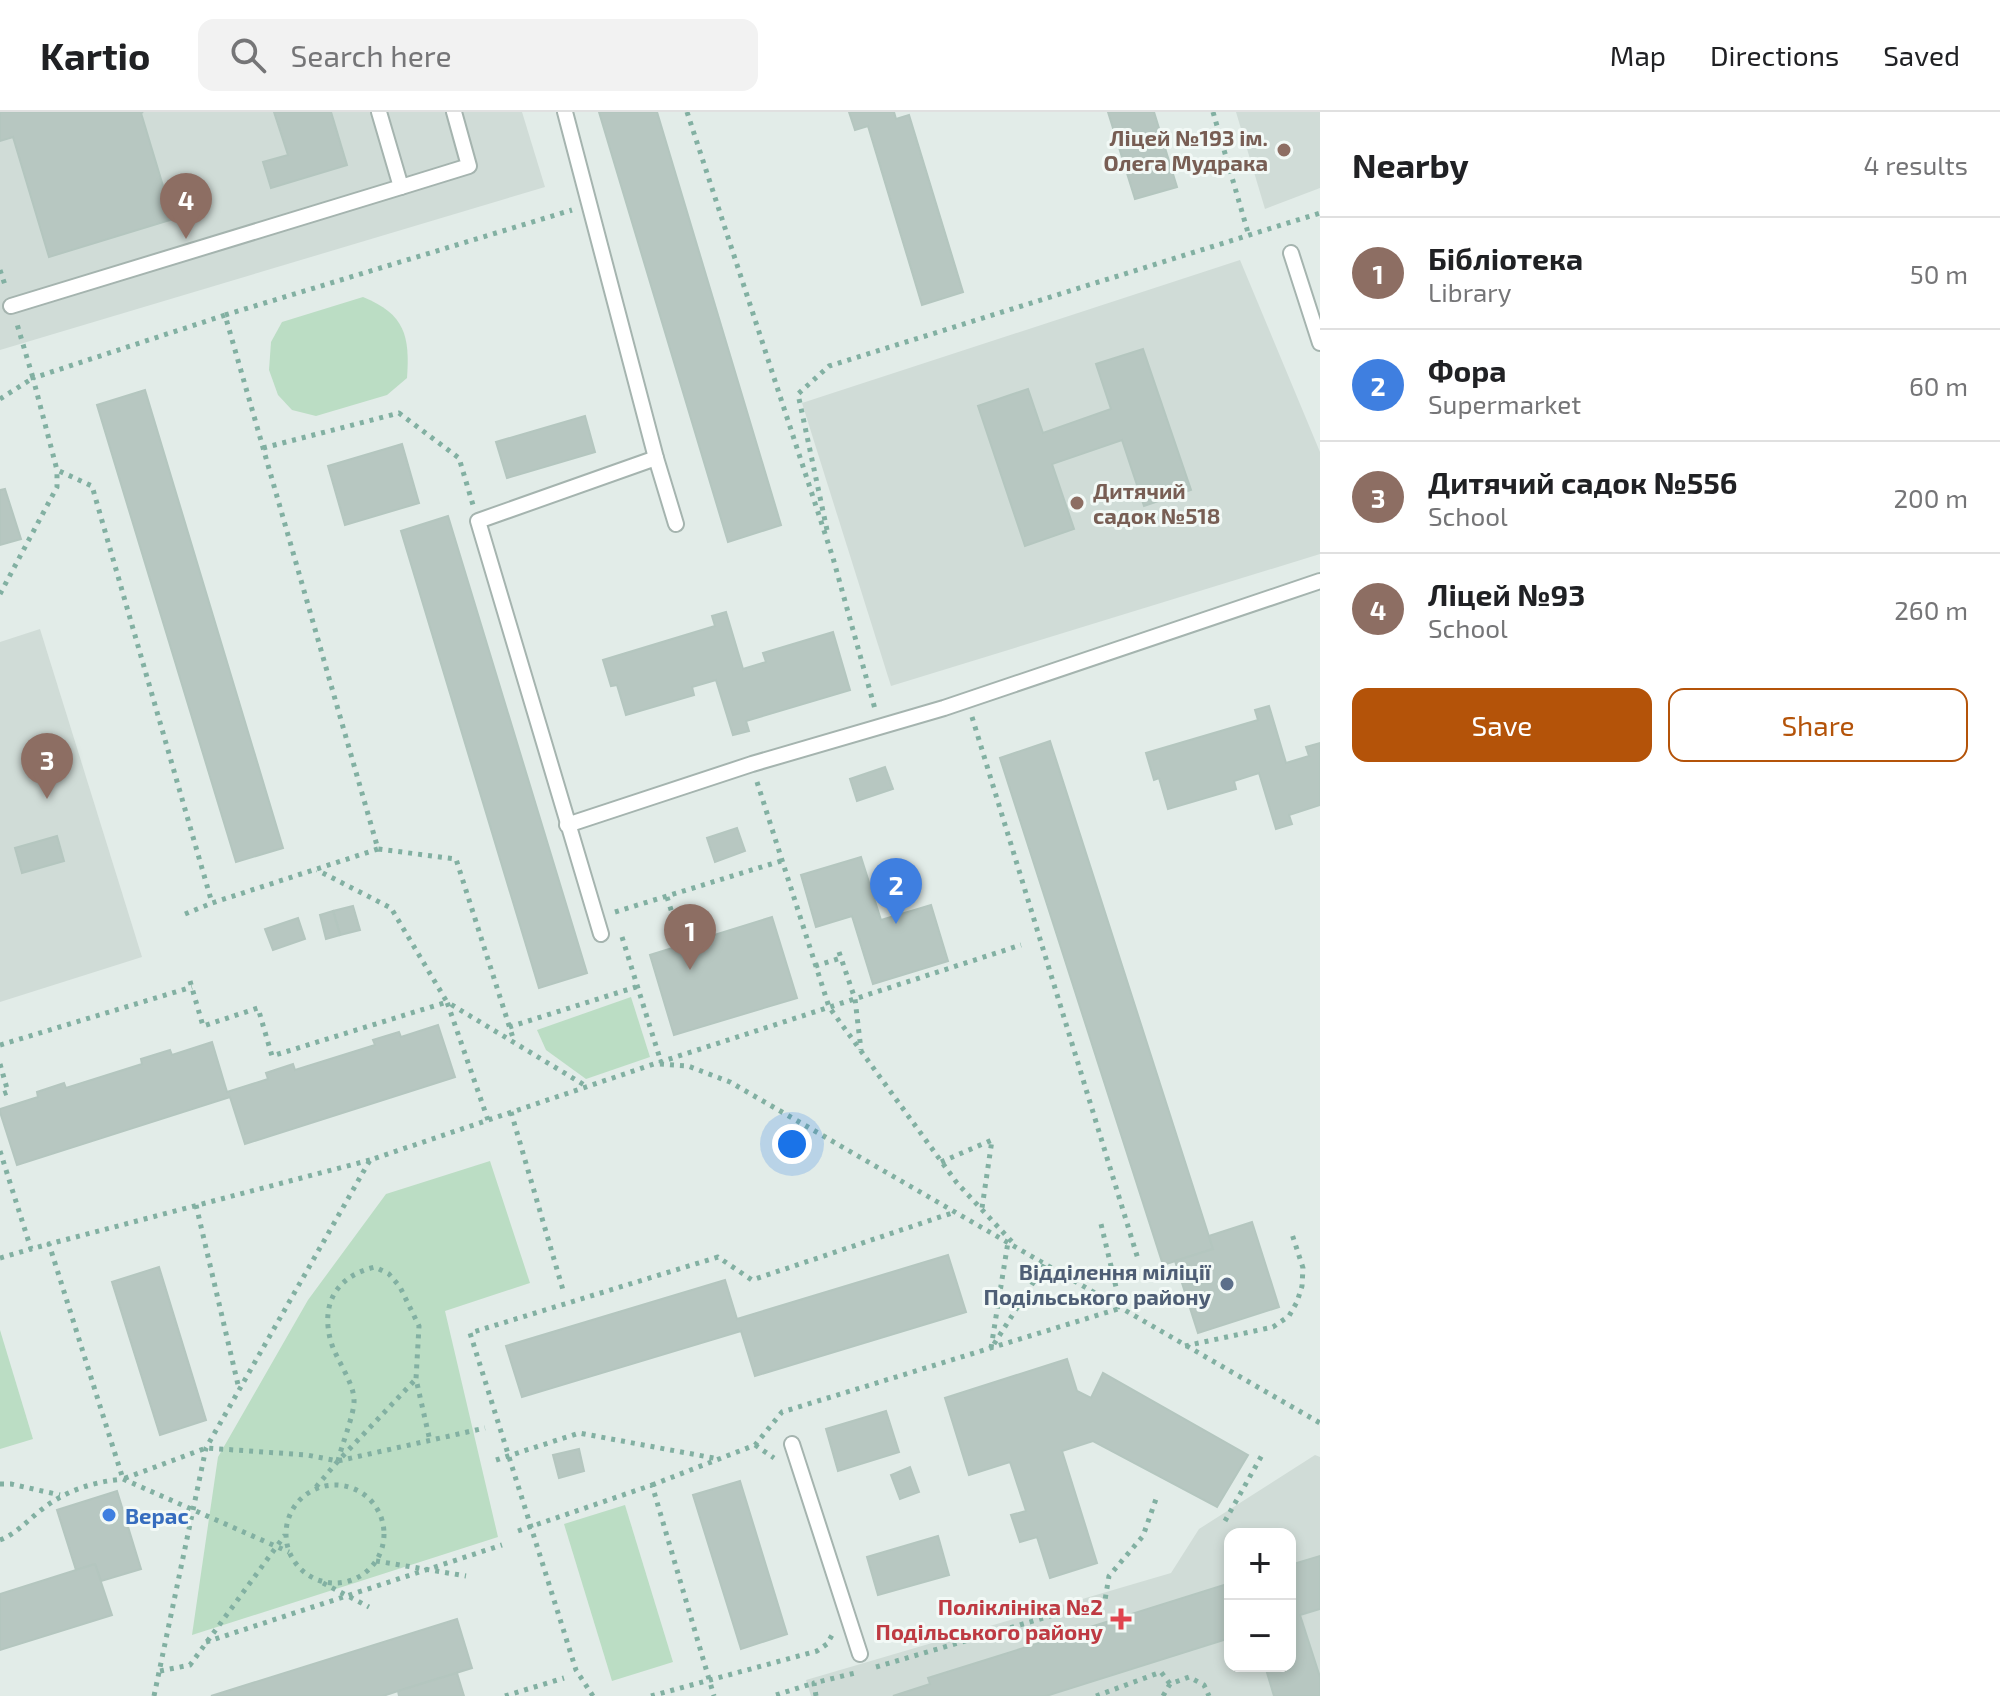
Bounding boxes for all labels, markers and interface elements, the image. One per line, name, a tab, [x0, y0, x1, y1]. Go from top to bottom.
search box	[198, 19, 758, 91]
text: Kartio	[40, 32, 150, 78]
icon: search	[226, 33, 270, 77]
text: Search here	[290, 37, 452, 73]
text: Map	[1610, 38, 1666, 72]
text: Directions	[1710, 38, 1839, 72]
text: Saved	[1883, 38, 1960, 72]
place label: Ліцей №193 ім. Олега Мудрака	[1103, 124, 1268, 175]
marker: Ліцей №193 ім. Олега Мудрака	[1275, 141, 1293, 159]
text: Nearby	[1352, 144, 1469, 185]
text: 4 results	[1863, 149, 1968, 180]
pin: 4	[160, 173, 212, 239]
text: Бібліотека	[1428, 240, 1583, 276]
text: 1	[1372, 258, 1384, 289]
text: 50 m	[1910, 258, 1968, 289]
text: Library	[1428, 276, 1512, 307]
text: Фора	[1428, 352, 1507, 388]
text: 2	[1370, 370, 1386, 401]
text: 60 m	[1909, 370, 1968, 401]
text: Supermarket	[1428, 388, 1581, 419]
text: Дитячий садок №556	[1428, 464, 1738, 500]
place label: Дитячий садок №518	[1093, 477, 1221, 528]
text: 3	[1371, 482, 1385, 513]
text: 200 m	[1893, 482, 1968, 513]
marker: Дитячий садок №518	[1068, 494, 1086, 512]
text: School	[1428, 500, 1508, 531]
text: Ліцей №93	[1428, 576, 1585, 612]
text: 4	[1370, 594, 1386, 625]
text: 260 m	[1894, 594, 1968, 625]
text: School	[1428, 612, 1508, 643]
button: Save	[1352, 688, 1652, 762]
button: Share	[1668, 688, 1968, 762]
pin: 3	[21, 733, 73, 799]
pin: 2	[870, 858, 922, 924]
pin: 1	[664, 904, 716, 970]
your location	[772, 1124, 812, 1164]
place label: Відділення міліції Подільського району	[984, 1258, 1212, 1309]
marker: Відділення міліції Подільського району	[1218, 1275, 1236, 1293]
place label: Верас	[125, 1502, 189, 1528]
marker: Верас	[100, 1506, 118, 1524]
map controls	[1224, 1528, 1296, 1672]
button: +	[1224, 1528, 1296, 1600]
place label: Поліклініка №2 Подільського району	[876, 1593, 1104, 1644]
button: −	[1224, 1600, 1296, 1672]
marker: Поліклініка №2 Подільського району	[1110, 1608, 1132, 1630]

